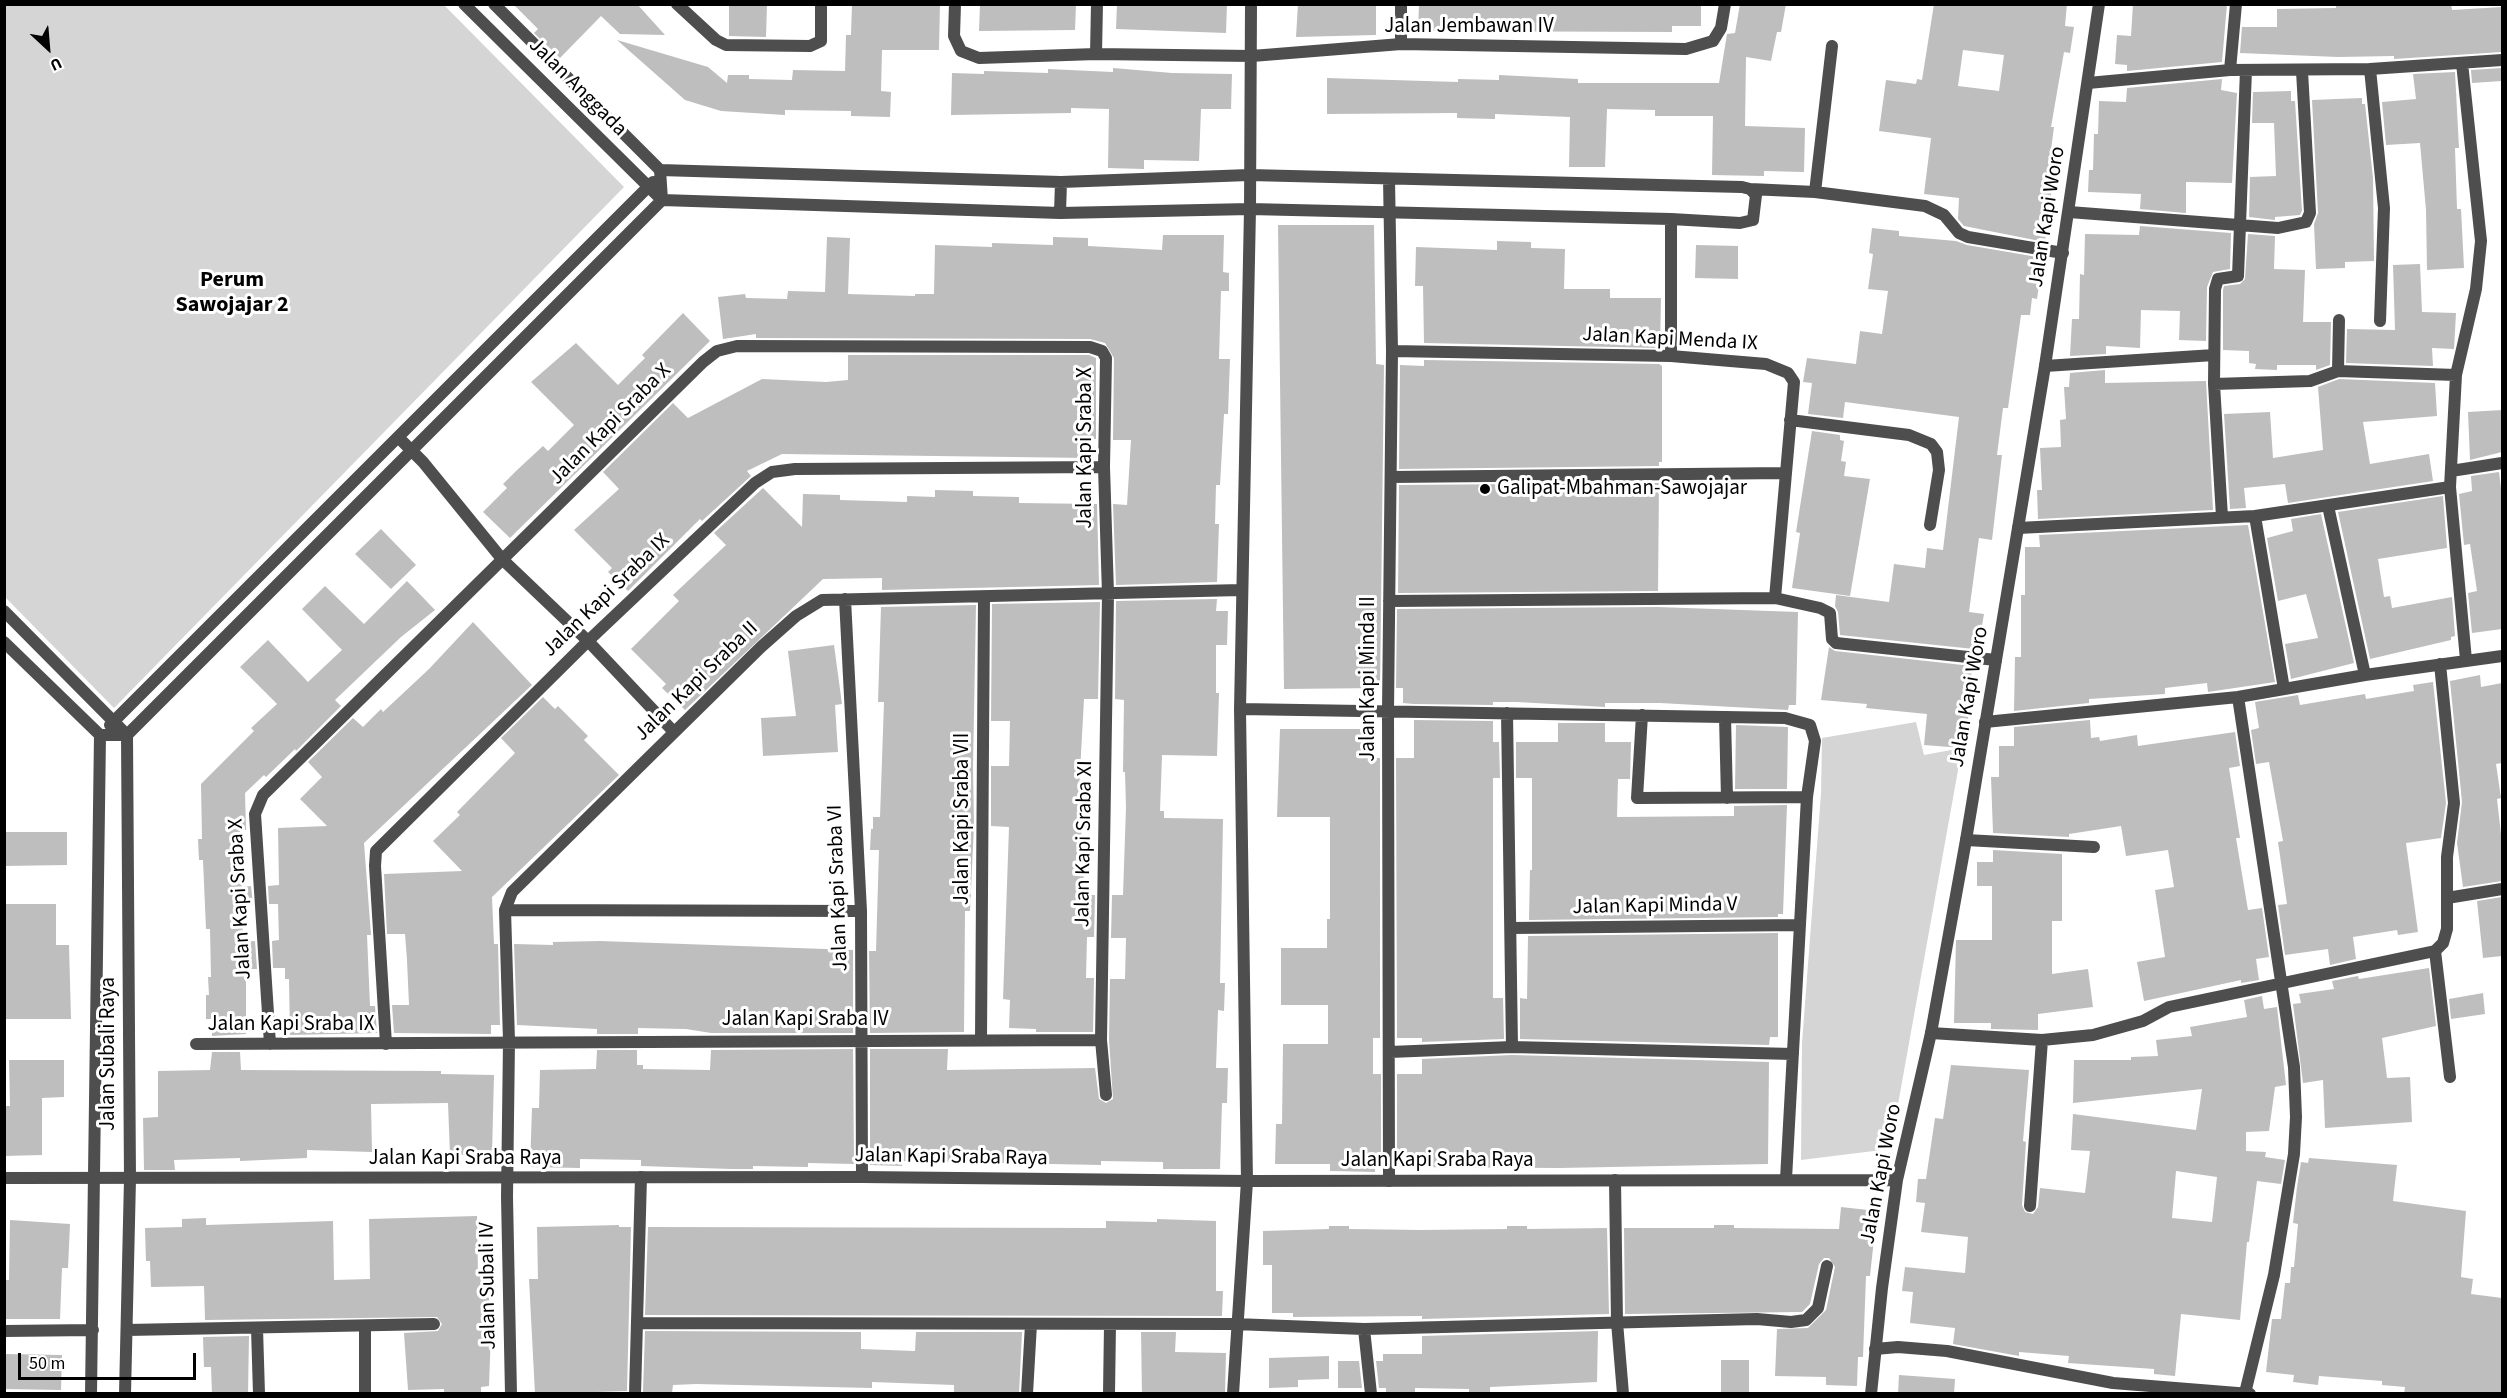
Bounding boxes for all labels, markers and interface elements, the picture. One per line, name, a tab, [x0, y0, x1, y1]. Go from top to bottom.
street label: Jalan Jembawan IV	[1384, 14, 1554, 40]
north arrow	[18, 18, 78, 78]
street label: Jalan Anggada	[523, 34, 631, 142]
text: U	[46, 52, 66, 76]
street label: Jalan Kapi Woro	[2024, 145, 2072, 289]
district label: Perum Sawojajar 2	[175, 268, 289, 320]
street label: Jalan Kapi Menda IX	[1581, 323, 1759, 357]
street label: Jalan Kapi Sraba X	[545, 359, 677, 491]
street label: Jalan Kapi Sraba X	[1073, 367, 1099, 529]
place label: Galipat-Mbahman-Sawojajar	[1497, 476, 1747, 502]
marker: Galipat-Mbahman-Sawojajar	[1478, 482, 1492, 496]
street label: Jalan Kapi Sraba IX	[538, 529, 676, 663]
street label: Jalan Kapi Minda II	[1356, 596, 1382, 762]
street label: Jalan Kapi Sraba II	[630, 617, 764, 747]
street label: Jalan Kapi Woro	[1945, 625, 1995, 769]
street label: Jalan Kapi Sraba VII	[950, 733, 976, 905]
street label: Jalan Kapi Sraba XI	[1071, 760, 1099, 928]
street label: Jalan Kapi Sraba VI	[823, 804, 855, 972]
street label: Jalan Kapi Sraba X	[224, 818, 258, 980]
street label: Jalan Kapi Minda V	[1572, 893, 1738, 921]
street label: Jalan Subali Raya	[96, 977, 122, 1131]
street label: Jalan Kapi Sraba IV	[721, 1007, 889, 1033]
street label: Jalan Kapi Sraba IX	[207, 1012, 375, 1038]
street label: Jalan Kapi Woro	[1856, 1102, 1908, 1246]
street label: Jalan Kapi Sraba Raya	[854, 1144, 1048, 1172]
street label: Jalan Kapi Sraba Raya	[368, 1146, 562, 1172]
street label: Jalan Kapi Sraba Raya	[1340, 1148, 1534, 1174]
street label: Jalan Subali IV	[475, 1222, 503, 1350]
scale bar	[21, 1341, 200, 1379]
text: 50 m	[29, 1351, 65, 1376]

